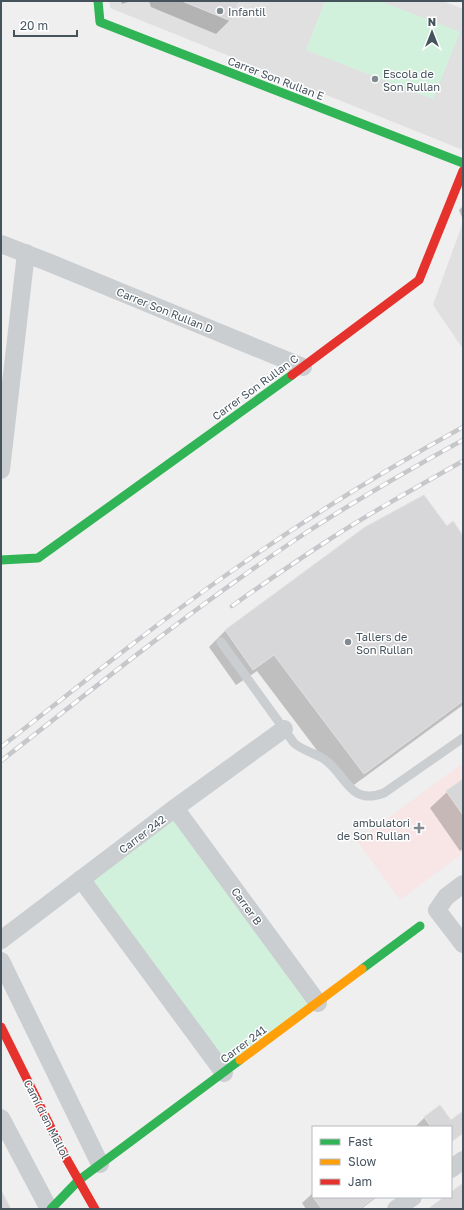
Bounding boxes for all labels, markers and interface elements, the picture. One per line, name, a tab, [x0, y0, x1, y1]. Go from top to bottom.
place label: Infantil	[228, 5, 266, 18]
marker: Infantil	[215, 6, 225, 16]
scale bar	[14, 12, 77, 38]
north arrow	[412, 12, 452, 52]
text: N	[428, 15, 436, 28]
text: 20 m	[20, 18, 48, 33]
street label: Carrer Son Rullan E	[226, 54, 326, 102]
place label: Escola de Son Rullan	[383, 67, 440, 93]
marker: Escola de Son Rullan	[370, 74, 380, 84]
street label: Carrer Son Rullan D	[115, 285, 216, 335]
street label: Carrer Son Rullan C	[210, 351, 300, 423]
place label: Tallers de Son Rullan	[356, 630, 413, 656]
marker: Tallers de Son Rullan	[343, 637, 353, 647]
street label: Carrer 242	[116, 812, 168, 856]
place label: ambulatori de Son Rullan	[337, 816, 410, 842]
marker: ambulatori de Son Rullan	[413, 822, 425, 834]
street label: Carrer B	[229, 885, 265, 927]
street label: Carrer 241	[218, 1023, 268, 1065]
street label: Camí d'en Mallol	[21, 1077, 73, 1161]
legend	[312, 1126, 452, 1198]
text: Fast	[348, 1134, 373, 1149]
text: Slow	[348, 1154, 376, 1169]
text: Jam	[348, 1174, 372, 1189]

